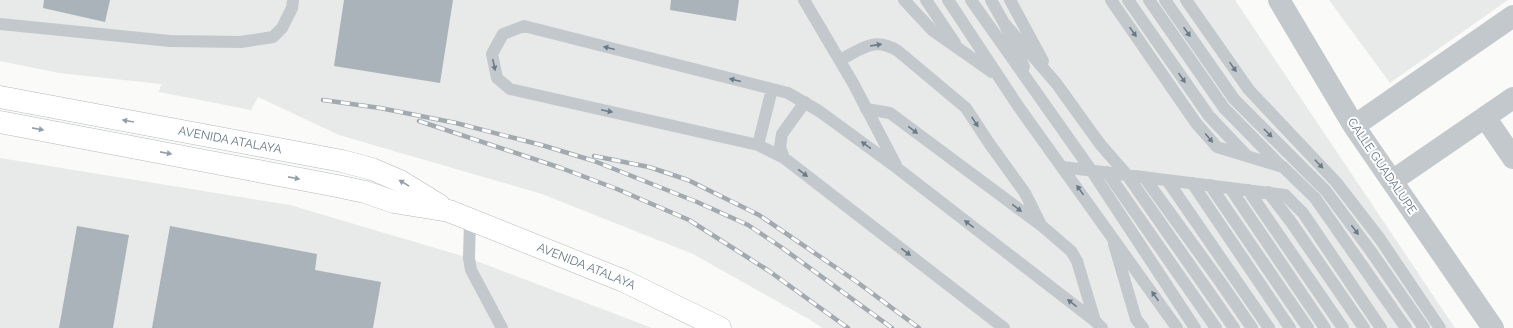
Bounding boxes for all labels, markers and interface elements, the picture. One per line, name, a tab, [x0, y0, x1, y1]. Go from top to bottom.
one-way arrow	[1129, 27, 1137, 37]
one-way arrow	[1183, 27, 1191, 37]
one-way arrow	[869, 42, 882, 48]
one-way arrow	[602, 44, 615, 50]
one-way arrow	[492, 59, 498, 71]
one-way arrow	[1229, 61, 1237, 72]
one-way arrow	[1178, 73, 1186, 83]
one-way arrow	[728, 77, 740, 83]
one-way arrow	[601, 109, 613, 115]
street label: CALLE GUADALUPE	[1345, 115, 1419, 217]
one-way arrow	[971, 117, 979, 127]
one-way arrow	[122, 118, 134, 124]
street label: AVENIDA ATALAYA	[177, 124, 283, 157]
one-way arrow	[32, 126, 44, 132]
one-way arrow	[908, 126, 919, 134]
one-way arrow	[1263, 128, 1273, 138]
one-way arrow	[1204, 132, 1213, 143]
one-way arrow	[860, 141, 871, 149]
one-way arrow	[160, 151, 172, 157]
one-way arrow	[1314, 159, 1323, 168]
one-way arrow	[797, 169, 808, 178]
one-way arrow	[288, 175, 300, 181]
one-way arrow	[398, 180, 410, 187]
one-way arrow	[1076, 185, 1084, 195]
one-way arrow	[1012, 204, 1023, 212]
one-way arrow	[964, 219, 975, 228]
one-way arrow	[1351, 224, 1359, 235]
street label: AVENIDA ATALAYA	[535, 240, 638, 293]
one-way arrow	[900, 248, 911, 257]
one-way arrow	[1151, 291, 1159, 301]
one-way arrow	[1067, 299, 1077, 307]

